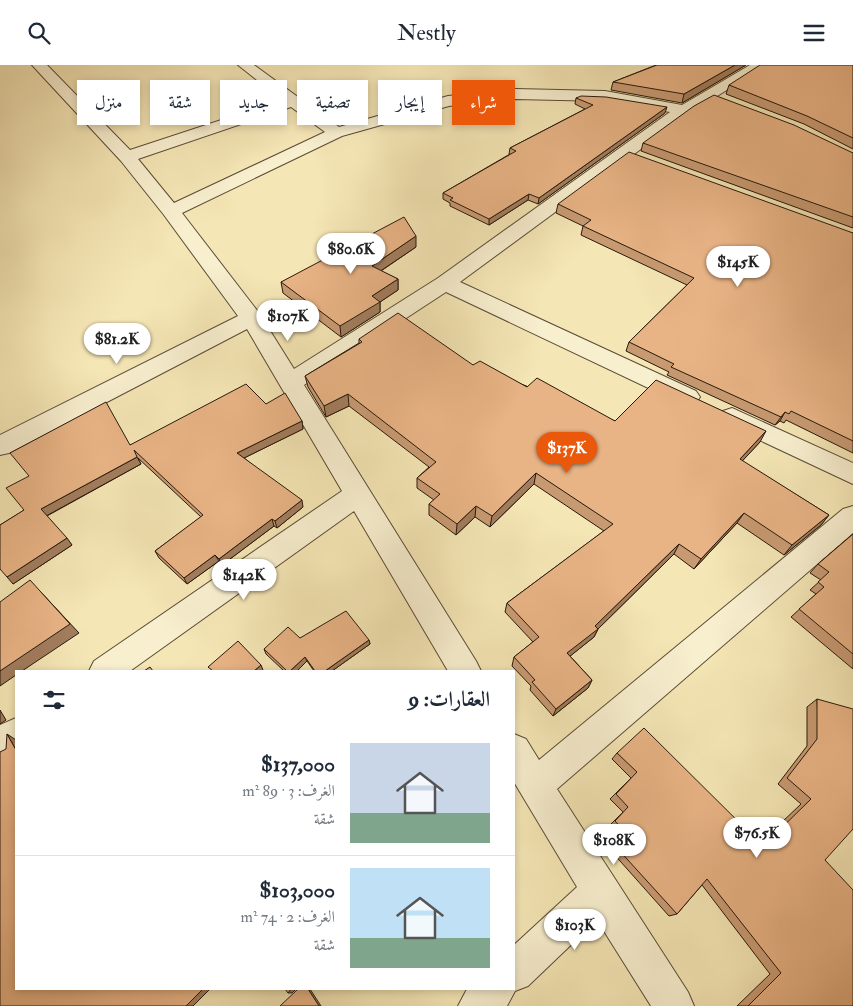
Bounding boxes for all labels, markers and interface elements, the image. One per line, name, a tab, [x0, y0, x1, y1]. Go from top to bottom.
icon: search	[25, 19, 53, 47]
text: Nestly	[397, 19, 456, 47]
icon: menu	[800, 19, 828, 47]
chip: منزل	[77, 80, 140, 125]
chip: شقة	[150, 80, 210, 125]
chip: جديد	[220, 80, 287, 125]
chip: تصفية	[297, 80, 368, 125]
chip: إيجار	[378, 80, 442, 125]
chip: شراء	[452, 80, 515, 125]
pin: $80.6K	[310, 233, 392, 275]
text: $80.6K	[327, 239, 375, 259]
pin: $145K	[703, 245, 773, 288]
text: $145K	[717, 252, 759, 272]
pin: $107K	[253, 299, 323, 342]
text: $107K	[267, 306, 309, 326]
pin: $81.2K	[76, 323, 158, 365]
text: $81.2K	[95, 329, 139, 349]
pin: $137K	[532, 431, 602, 474]
text: $137K	[547, 438, 587, 458]
pin: $142K	[209, 559, 279, 601]
text: $142K	[223, 565, 265, 585]
icon: filters	[40, 686, 68, 714]
text: العقارات: 9	[409, 686, 490, 713]
text: $137,000	[261, 751, 335, 778]
icon: home	[390, 763, 450, 823]
text: الغرف: 3 · 89 m²	[242, 781, 335, 801]
text: شقة	[314, 809, 335, 829]
pin: $76.5K	[716, 817, 798, 859]
pin: $108K	[579, 823, 649, 866]
text: $76.5K	[734, 823, 780, 843]
text: $108K	[593, 830, 635, 850]
text: $103,000	[260, 877, 335, 904]
icon: home	[390, 888, 450, 948]
text: الغرف: 2 · 74 m²	[240, 907, 335, 927]
pin: $103K	[540, 909, 610, 951]
text: $103K	[555, 915, 595, 935]
text: شقة	[314, 935, 335, 955]

